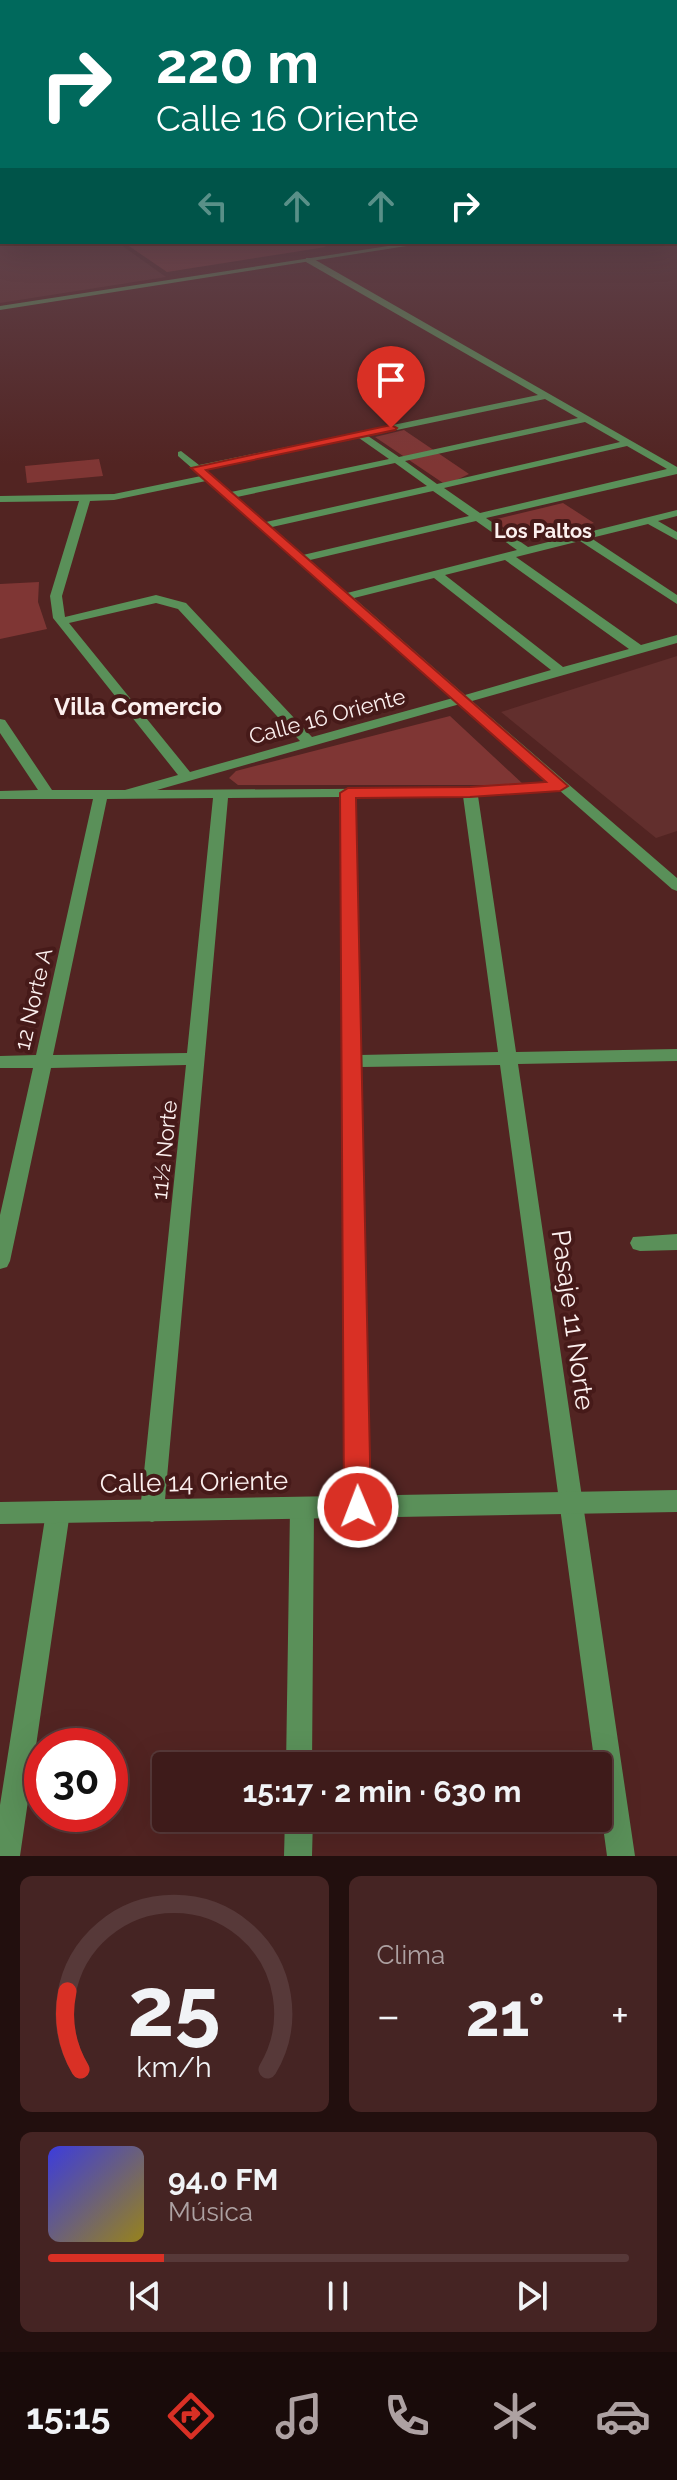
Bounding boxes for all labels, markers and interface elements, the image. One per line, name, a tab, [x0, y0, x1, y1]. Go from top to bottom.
text: 220 m	[156, 30, 319, 96]
icon: right	[24, 32, 128, 136]
text: Calle 16 Oriente	[156, 97, 419, 139]
icon: left	[191, 184, 235, 228]
icon: ahead	[275, 184, 319, 228]
icon: ahead	[359, 184, 403, 228]
icon: right	[443, 184, 487, 228]
pin	[357, 346, 425, 428]
icon: arrive	[369, 358, 413, 402]
district label: Los Paltos	[494, 519, 592, 543]
street label: Calle 16 Oriente	[246, 683, 408, 749]
district label: Villa Comercio	[54, 692, 222, 721]
street label: 12 Norte A	[9, 945, 57, 1053]
street label: 11½ Norte	[146, 1099, 182, 1201]
street label: Pasaje 11 Norte	[545, 1228, 601, 1412]
street label: Calle 14 Oriente	[100, 1465, 288, 1499]
position arrow	[316, 1465, 400, 1549]
speed limit sign: 30	[24, 1728, 128, 1832]
text: 15:17 · 2 min · 630 m	[243, 1774, 521, 1809]
text: Clima	[377, 1940, 445, 1970]
text: 25	[128, 1958, 221, 2055]
text: 21°	[466, 1980, 545, 2050]
text: −	[377, 1990, 400, 2041]
text: +	[611, 1990, 629, 2041]
text: km/h	[137, 2050, 212, 2084]
text: 94.0 FM	[168, 2162, 278, 2197]
text: Música	[168, 2197, 253, 2227]
icon: previous	[123, 2274, 167, 2318]
icon: pause	[316, 2274, 360, 2318]
icon: next	[510, 2274, 554, 2318]
icon: directions	[163, 2388, 219, 2444]
icon: music	[271, 2388, 327, 2444]
icon: phone	[379, 2388, 435, 2444]
icon: climate	[487, 2388, 543, 2444]
icon: car	[595, 2388, 651, 2444]
text: 15:15	[26, 2395, 110, 2437]

